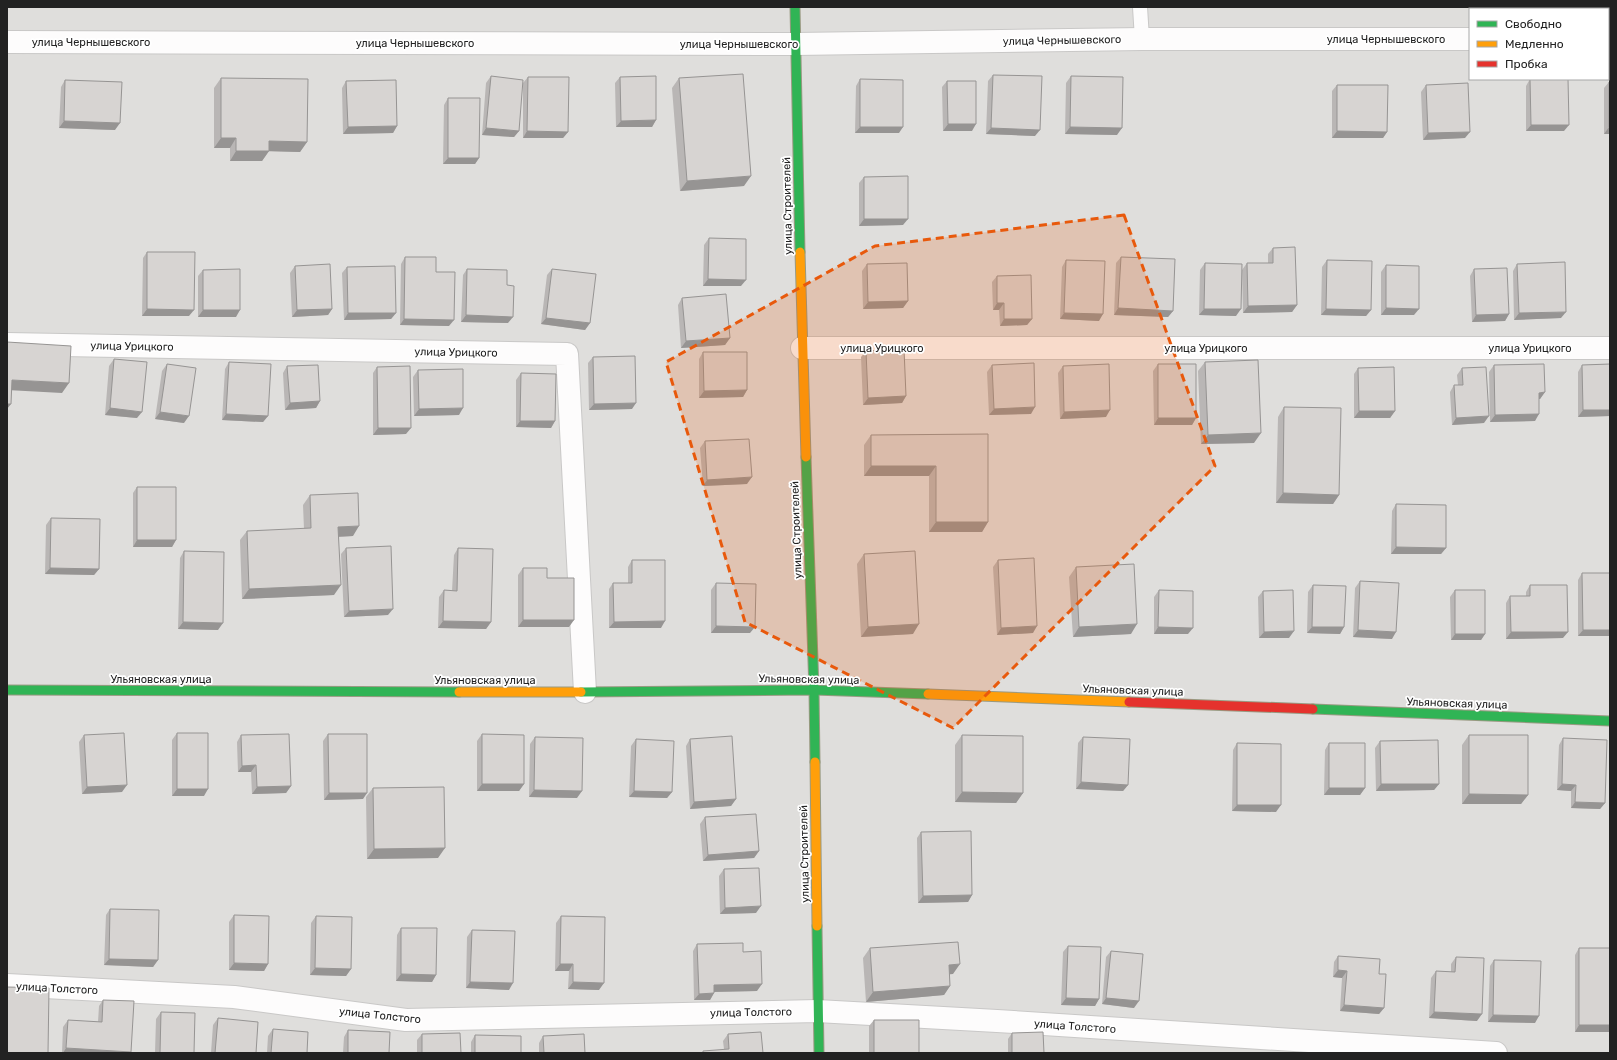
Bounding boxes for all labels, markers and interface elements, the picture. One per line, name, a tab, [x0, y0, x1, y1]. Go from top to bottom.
legend	[1469, 8, 1609, 80]
text: Свободно	[1505, 17, 1562, 31]
street label: улица Чернышевского	[1003, 33, 1121, 48]
street label: улица Чернышевского	[1327, 33, 1445, 46]
street label: улица Чернышевского	[32, 36, 150, 49]
street label: улица Чернышевского	[356, 37, 474, 50]
text: Медленно	[1505, 37, 1564, 51]
street label: улица Чернышевского	[680, 38, 798, 51]
text: Пробка	[1505, 57, 1548, 71]
street label: улица Строителей	[780, 157, 795, 255]
street label: улица Урицкого	[90, 339, 174, 354]
street label: улица Урицкого	[840, 342, 924, 355]
street label: улица Урицкого	[1164, 342, 1248, 355]
street label: улица Урицкого	[1488, 342, 1572, 355]
street label: улица Урицкого	[414, 345, 498, 360]
street label: улица Строителей	[788, 481, 805, 579]
street label: Ульяновская улица	[758, 672, 860, 687]
street label: Ульяновская улица	[110, 673, 212, 686]
street label: Ульяновская улица	[434, 674, 536, 687]
street label: Ульяновская улица	[1082, 682, 1184, 699]
street label: Ульяновская улица	[1406, 695, 1508, 712]
street label: улица Строителей	[797, 805, 812, 903]
street label: улица Толстого	[16, 980, 98, 997]
street label: улица Толстого	[338, 1005, 422, 1026]
street label: улица Толстого	[710, 1005, 792, 1020]
street label: улица Толстого	[1033, 1017, 1116, 1036]

